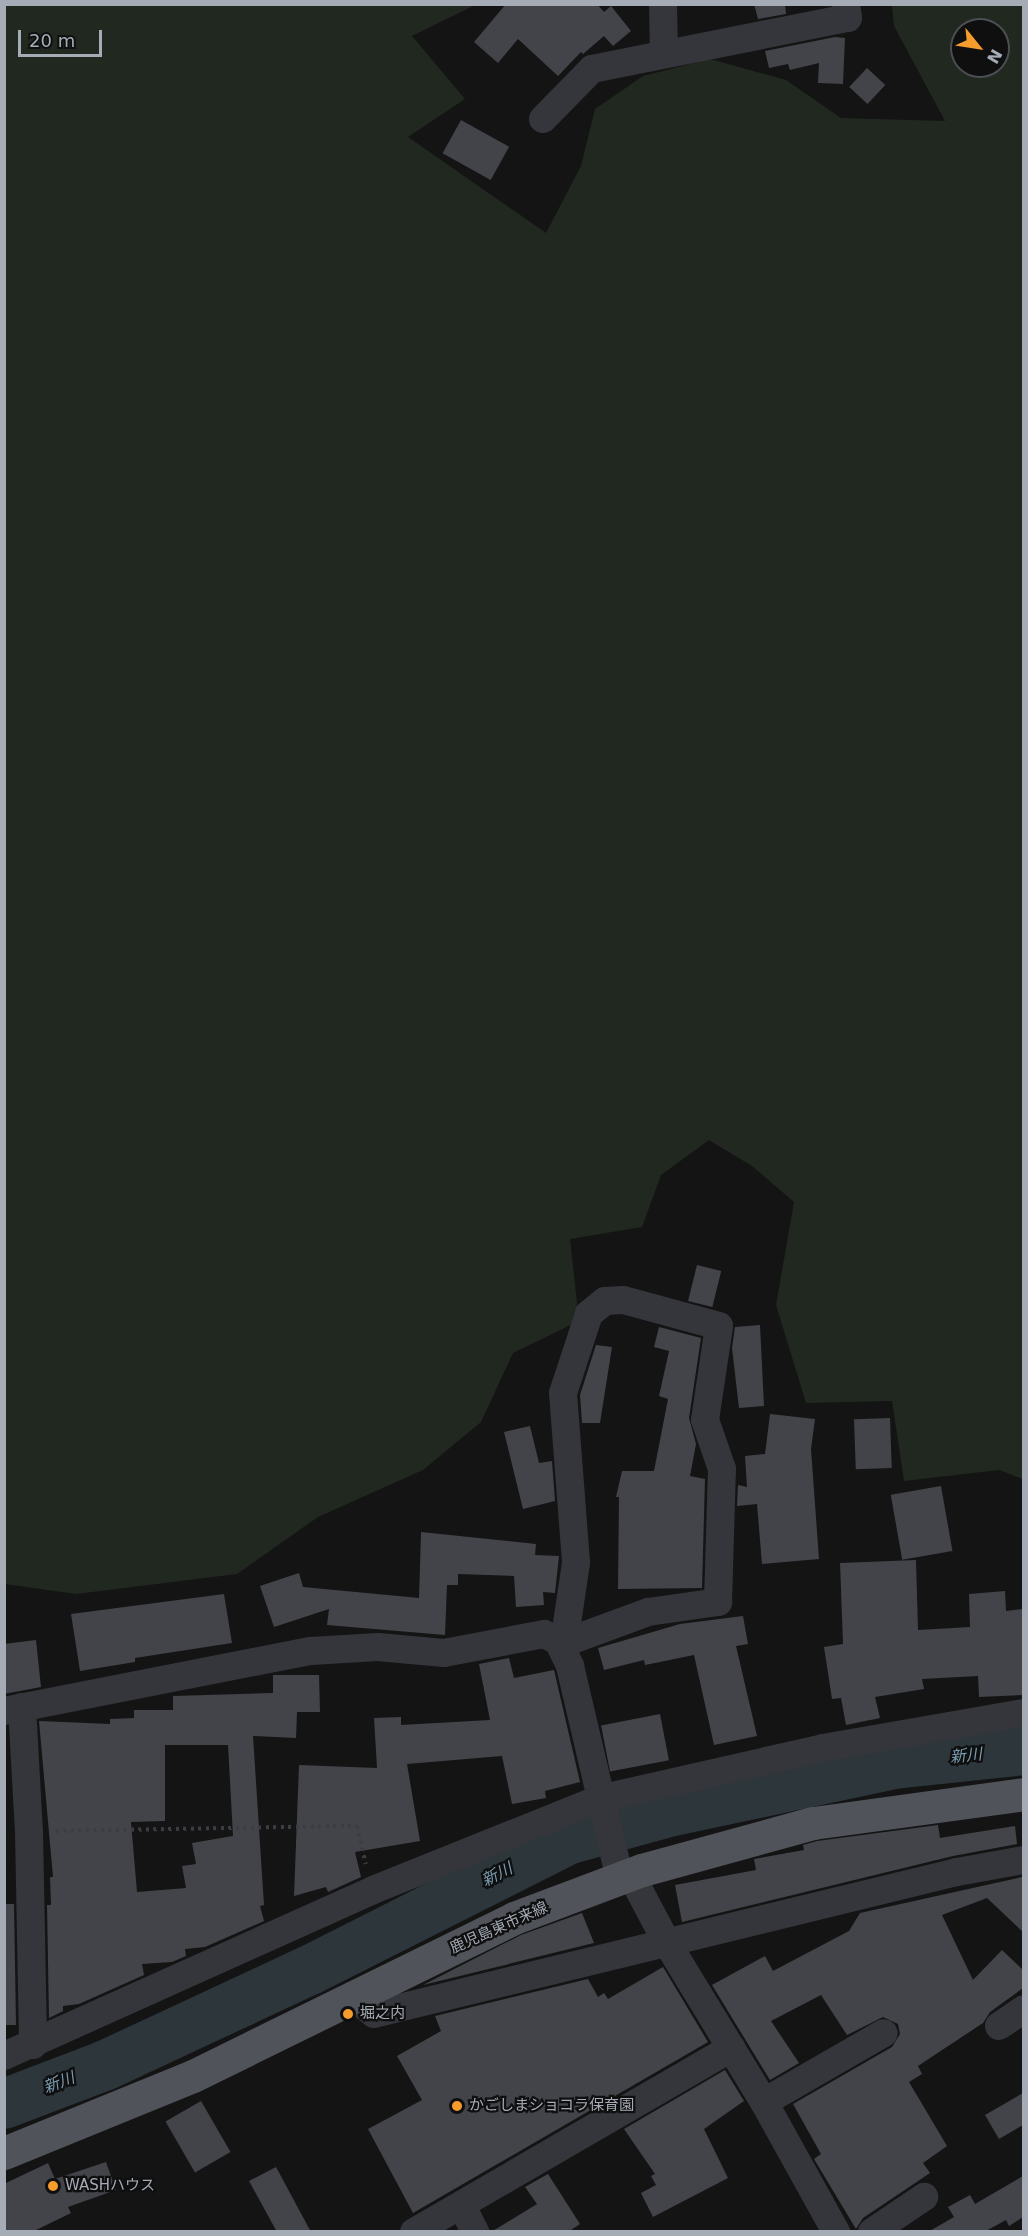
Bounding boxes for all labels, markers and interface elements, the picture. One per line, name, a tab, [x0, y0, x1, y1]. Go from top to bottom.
scale bar	[21, 18, 105, 56]
north arrow	[950, 18, 1010, 78]
text: 20 m	[29, 30, 75, 51]
text: N	[983, 46, 1006, 67]
water label: 新川	[949, 1745, 983, 1767]
water label: 新川	[478, 1859, 516, 1891]
street label: 鹿児島東市来線	[447, 1898, 551, 1958]
place label: 堀之内	[360, 2005, 405, 2023]
marker: 堀之内	[341, 2007, 355, 2021]
water label: 新川	[41, 2068, 77, 2098]
place label: かごしまショコラ保育園	[469, 2097, 634, 2115]
marker: かごしまショコラ保育園	[450, 2099, 464, 2113]
place label: WASHハウス	[65, 2177, 155, 2195]
marker: WASHハウス	[46, 2179, 60, 2193]

